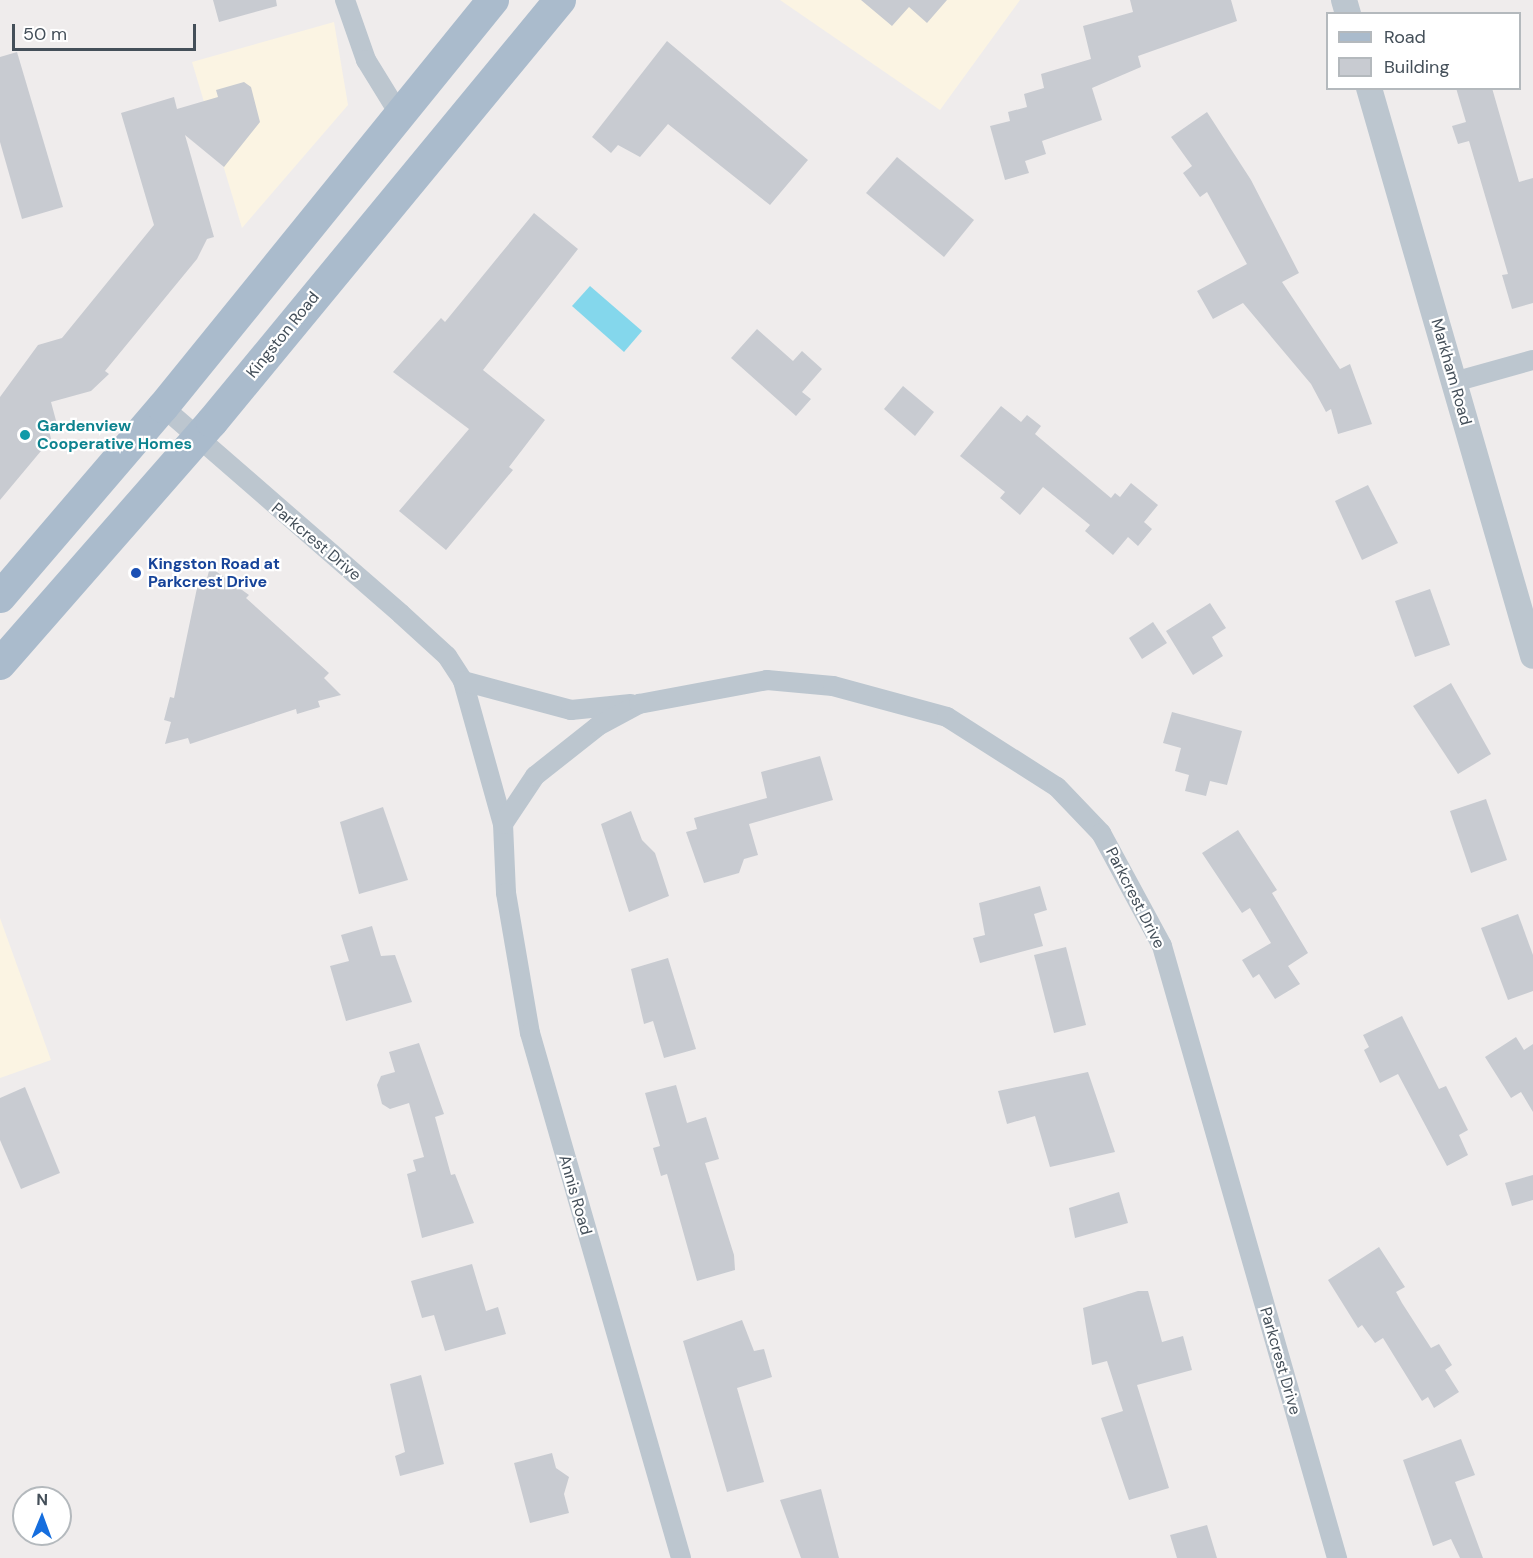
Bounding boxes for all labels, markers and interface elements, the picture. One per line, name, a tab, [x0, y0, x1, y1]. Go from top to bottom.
scale bar	[15, 12, 200, 50]
legend	[1326, 12, 1521, 90]
text: 50 m	[23, 22, 67, 46]
text: Road	[1384, 25, 1426, 49]
text: Building	[1384, 55, 1449, 79]
street label: Kingston Road	[242, 288, 324, 382]
street label: Markham Road	[1427, 317, 1475, 427]
place label: Gardenview Cooperative Homes	[37, 416, 192, 454]
marker: Gardenview Cooperative Homes	[18, 428, 32, 442]
street label: Parkcrest Drive	[267, 499, 365, 585]
place label: Kingston Road at Parkcrest Drive	[148, 554, 280, 592]
marker: Kingston Road at Parkcrest Drive	[129, 566, 143, 580]
street label: Parkcrest Drive	[1101, 844, 1169, 952]
street label: Annis Road	[554, 1153, 596, 1237]
street label: Parkcrest Drive	[1255, 1305, 1305, 1417]
north arrow	[12, 1486, 72, 1546]
text: N	[36, 1489, 48, 1510]

